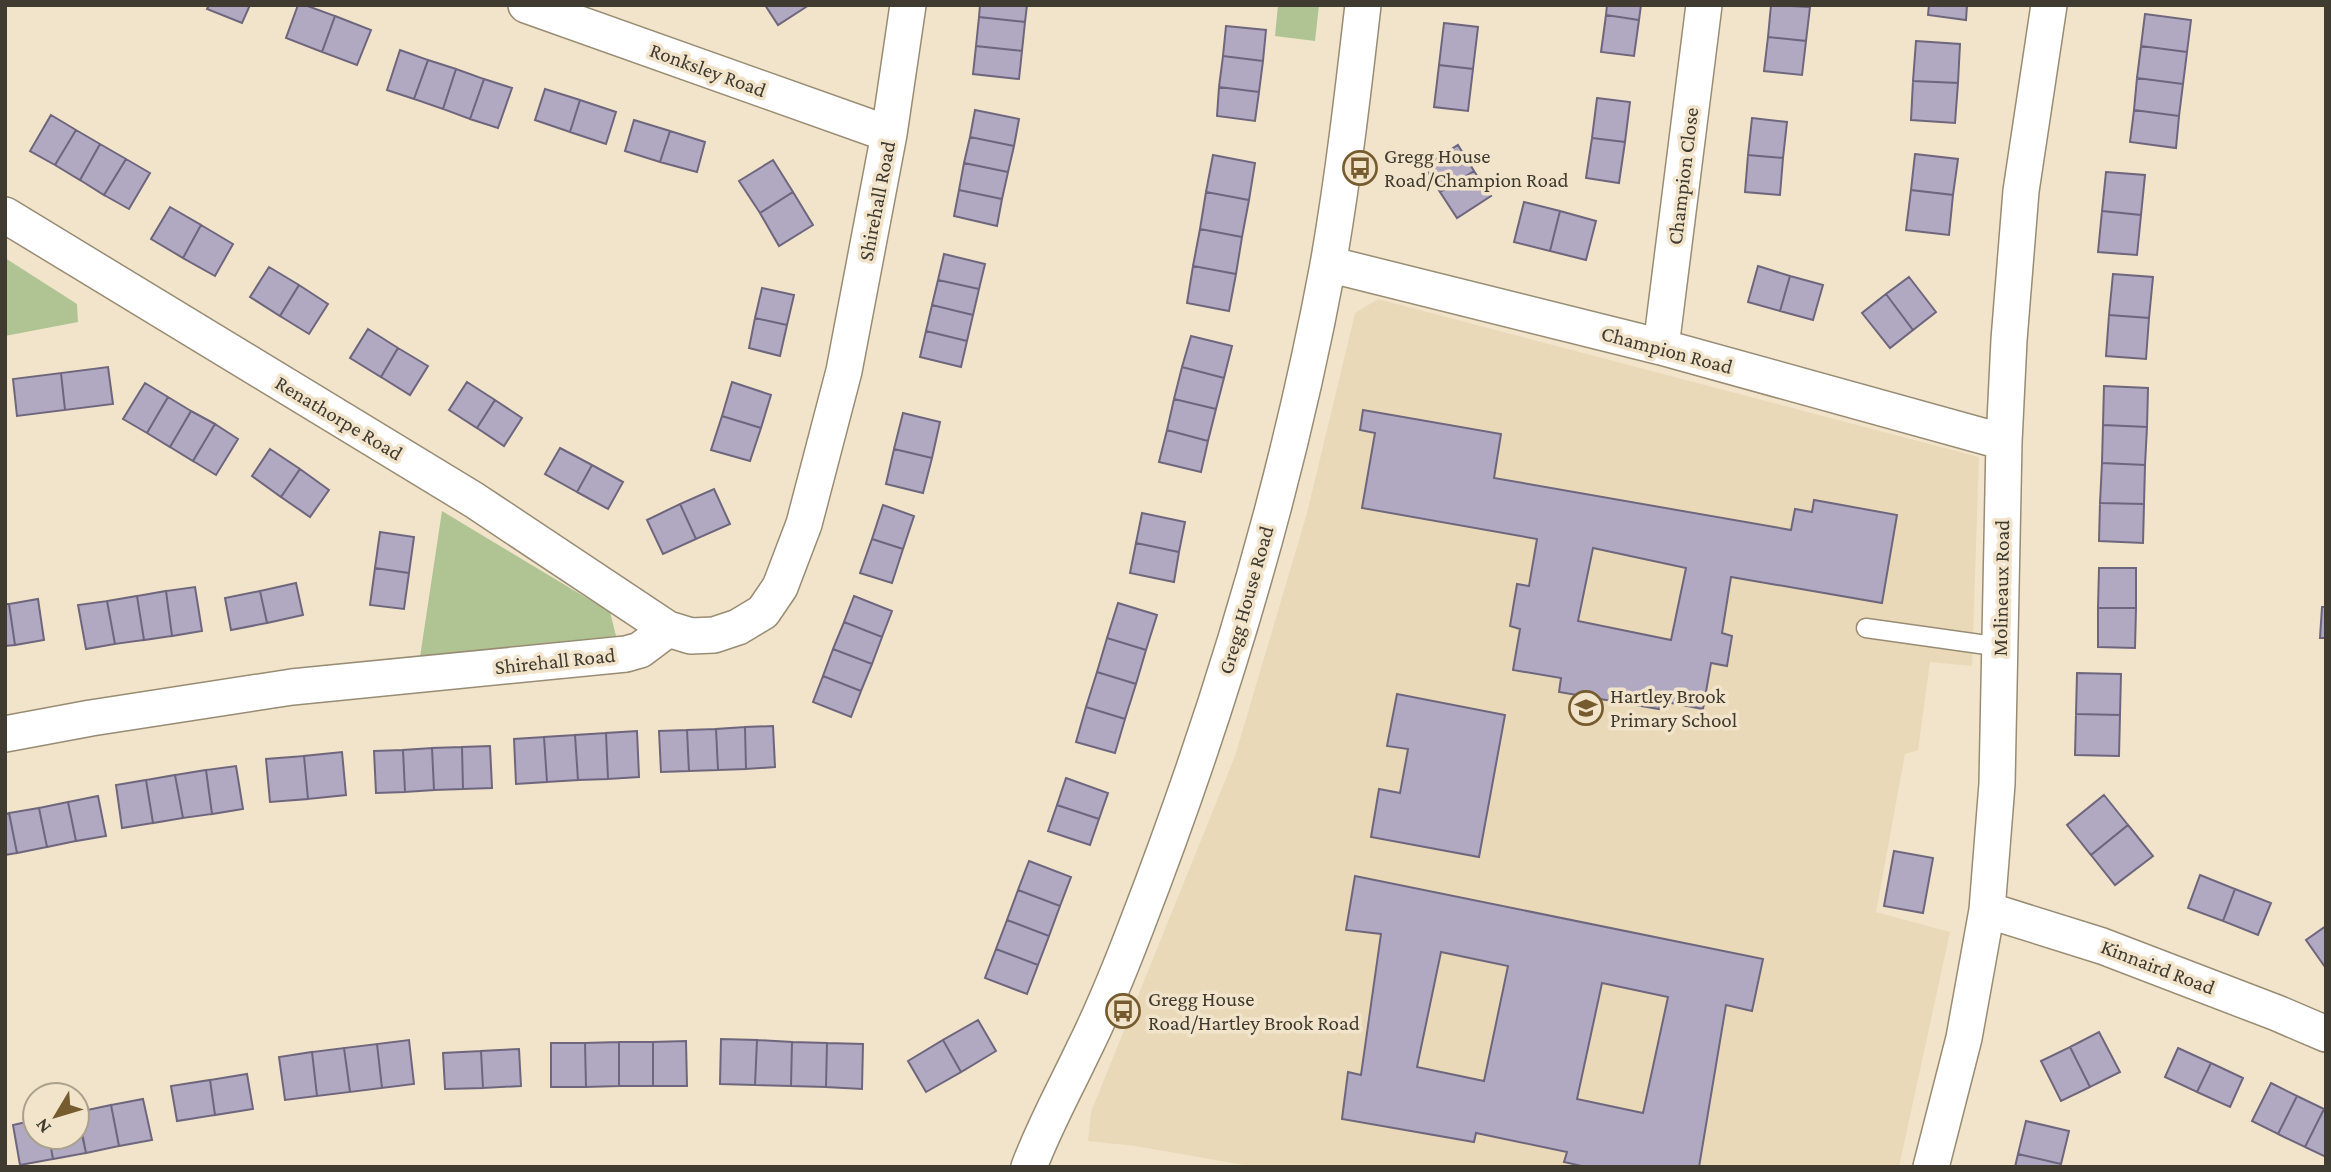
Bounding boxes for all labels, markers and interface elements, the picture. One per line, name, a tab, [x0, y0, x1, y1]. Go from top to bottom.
street label: Ronksley Road	[647, 38, 769, 102]
street label: Champion Close	[1663, 106, 1703, 246]
street label: Shirehall Road	[854, 139, 900, 263]
place label: Gregg House Road/Champion Road	[1384, 144, 1569, 192]
bus stop icon: Gregg House Road/Champion Road	[1341, 149, 1379, 187]
street label: Champion Road	[1599, 321, 1735, 379]
street label: Renathorpe Road	[271, 371, 407, 465]
street label: Molineaux Road	[1988, 519, 2014, 657]
street label: Gregg House Road	[1213, 523, 1279, 677]
street label: Shirehall Road	[493, 643, 617, 679]
place label: Hartley Brook Primary School	[1610, 684, 1737, 732]
school or university icon: Hartley Brook Primary School	[1567, 689, 1605, 727]
street label: Kinnaird Road	[2098, 934, 2218, 1000]
place label: Gregg House Road/Hartley Brook Road	[1148, 987, 1360, 1035]
bus stop icon: Gregg House Road/Hartley Brook Road	[1104, 992, 1142, 1030]
north arrow	[21, 1081, 91, 1151]
text: N	[31, 1115, 55, 1138]

